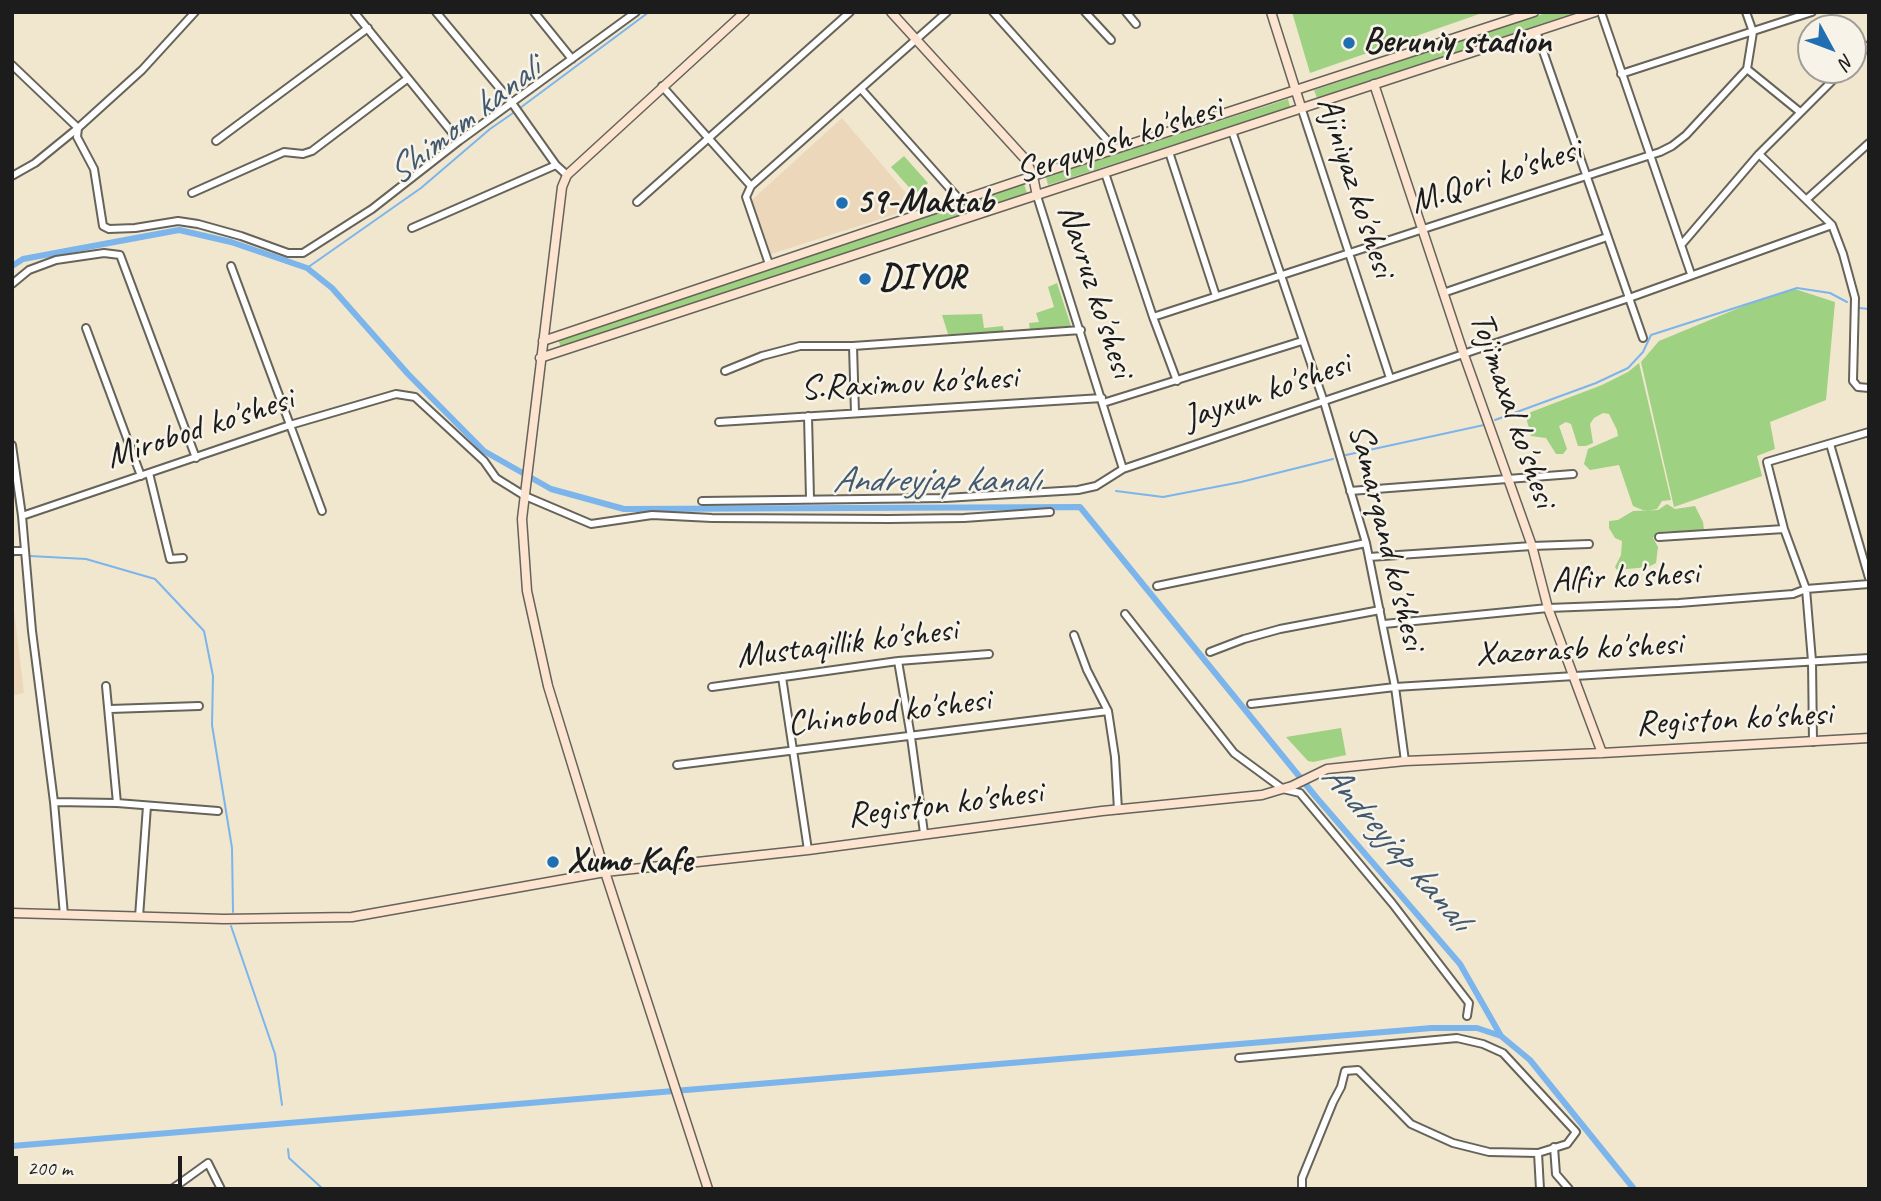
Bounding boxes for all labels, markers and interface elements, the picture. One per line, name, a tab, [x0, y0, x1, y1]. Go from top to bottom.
north arrow	[1797, 14, 1867, 84]
place label: Beruniy stadion	[1363, 22, 1551, 64]
marker: Beruniy stadion	[1341, 35, 1357, 51]
water label: Shimom kanali	[378, 48, 550, 196]
text: N	[1833, 49, 1859, 74]
street label: Serquyosh ko'shesi	[1011, 88, 1227, 194]
street label: Ajiniyaz ko'shesi	[1306, 92, 1404, 282]
street label: M.Qori ko'shesi	[1405, 130, 1587, 224]
place label: 59-Maktab	[856, 182, 994, 224]
marker: 59-Maktab	[834, 195, 850, 211]
street label: Navruz ko'shesi	[1047, 199, 1143, 383]
place label: DIYOR	[879, 258, 966, 300]
marker: DIYOR	[857, 271, 873, 287]
street label: Tojimaxal ko'shesi	[1459, 307, 1565, 513]
street label: Jayxun ko'shesi	[1178, 344, 1356, 440]
street label: S.Raximov ko'shesi	[799, 357, 1019, 411]
street label: Mirobod ko'shesi	[101, 379, 299, 479]
street label: Samarqand ko'shesi	[1338, 420, 1434, 654]
water label: Andreyjap kanalı	[832, 459, 1040, 503]
street label: Alfir ko'shesi	[1550, 553, 1700, 603]
street label: Mustaqillik ko'shesi	[734, 610, 960, 678]
street label: Xazorasb ko'shesi	[1475, 624, 1683, 676]
street label: Chinobod ko'shesi	[785, 680, 993, 746]
street label: Registon ko'shesi	[1635, 694, 1833, 746]
water label: Andreyjap kanalı	[1311, 755, 1481, 941]
street label: Registon ko'shesi	[845, 772, 1045, 838]
place label: Xumo Kafe	[567, 841, 692, 883]
marker: Xumo Kafe	[545, 854, 561, 870]
scale bar	[18, 1142, 186, 1186]
text: 200 m	[27, 1155, 72, 1181]

